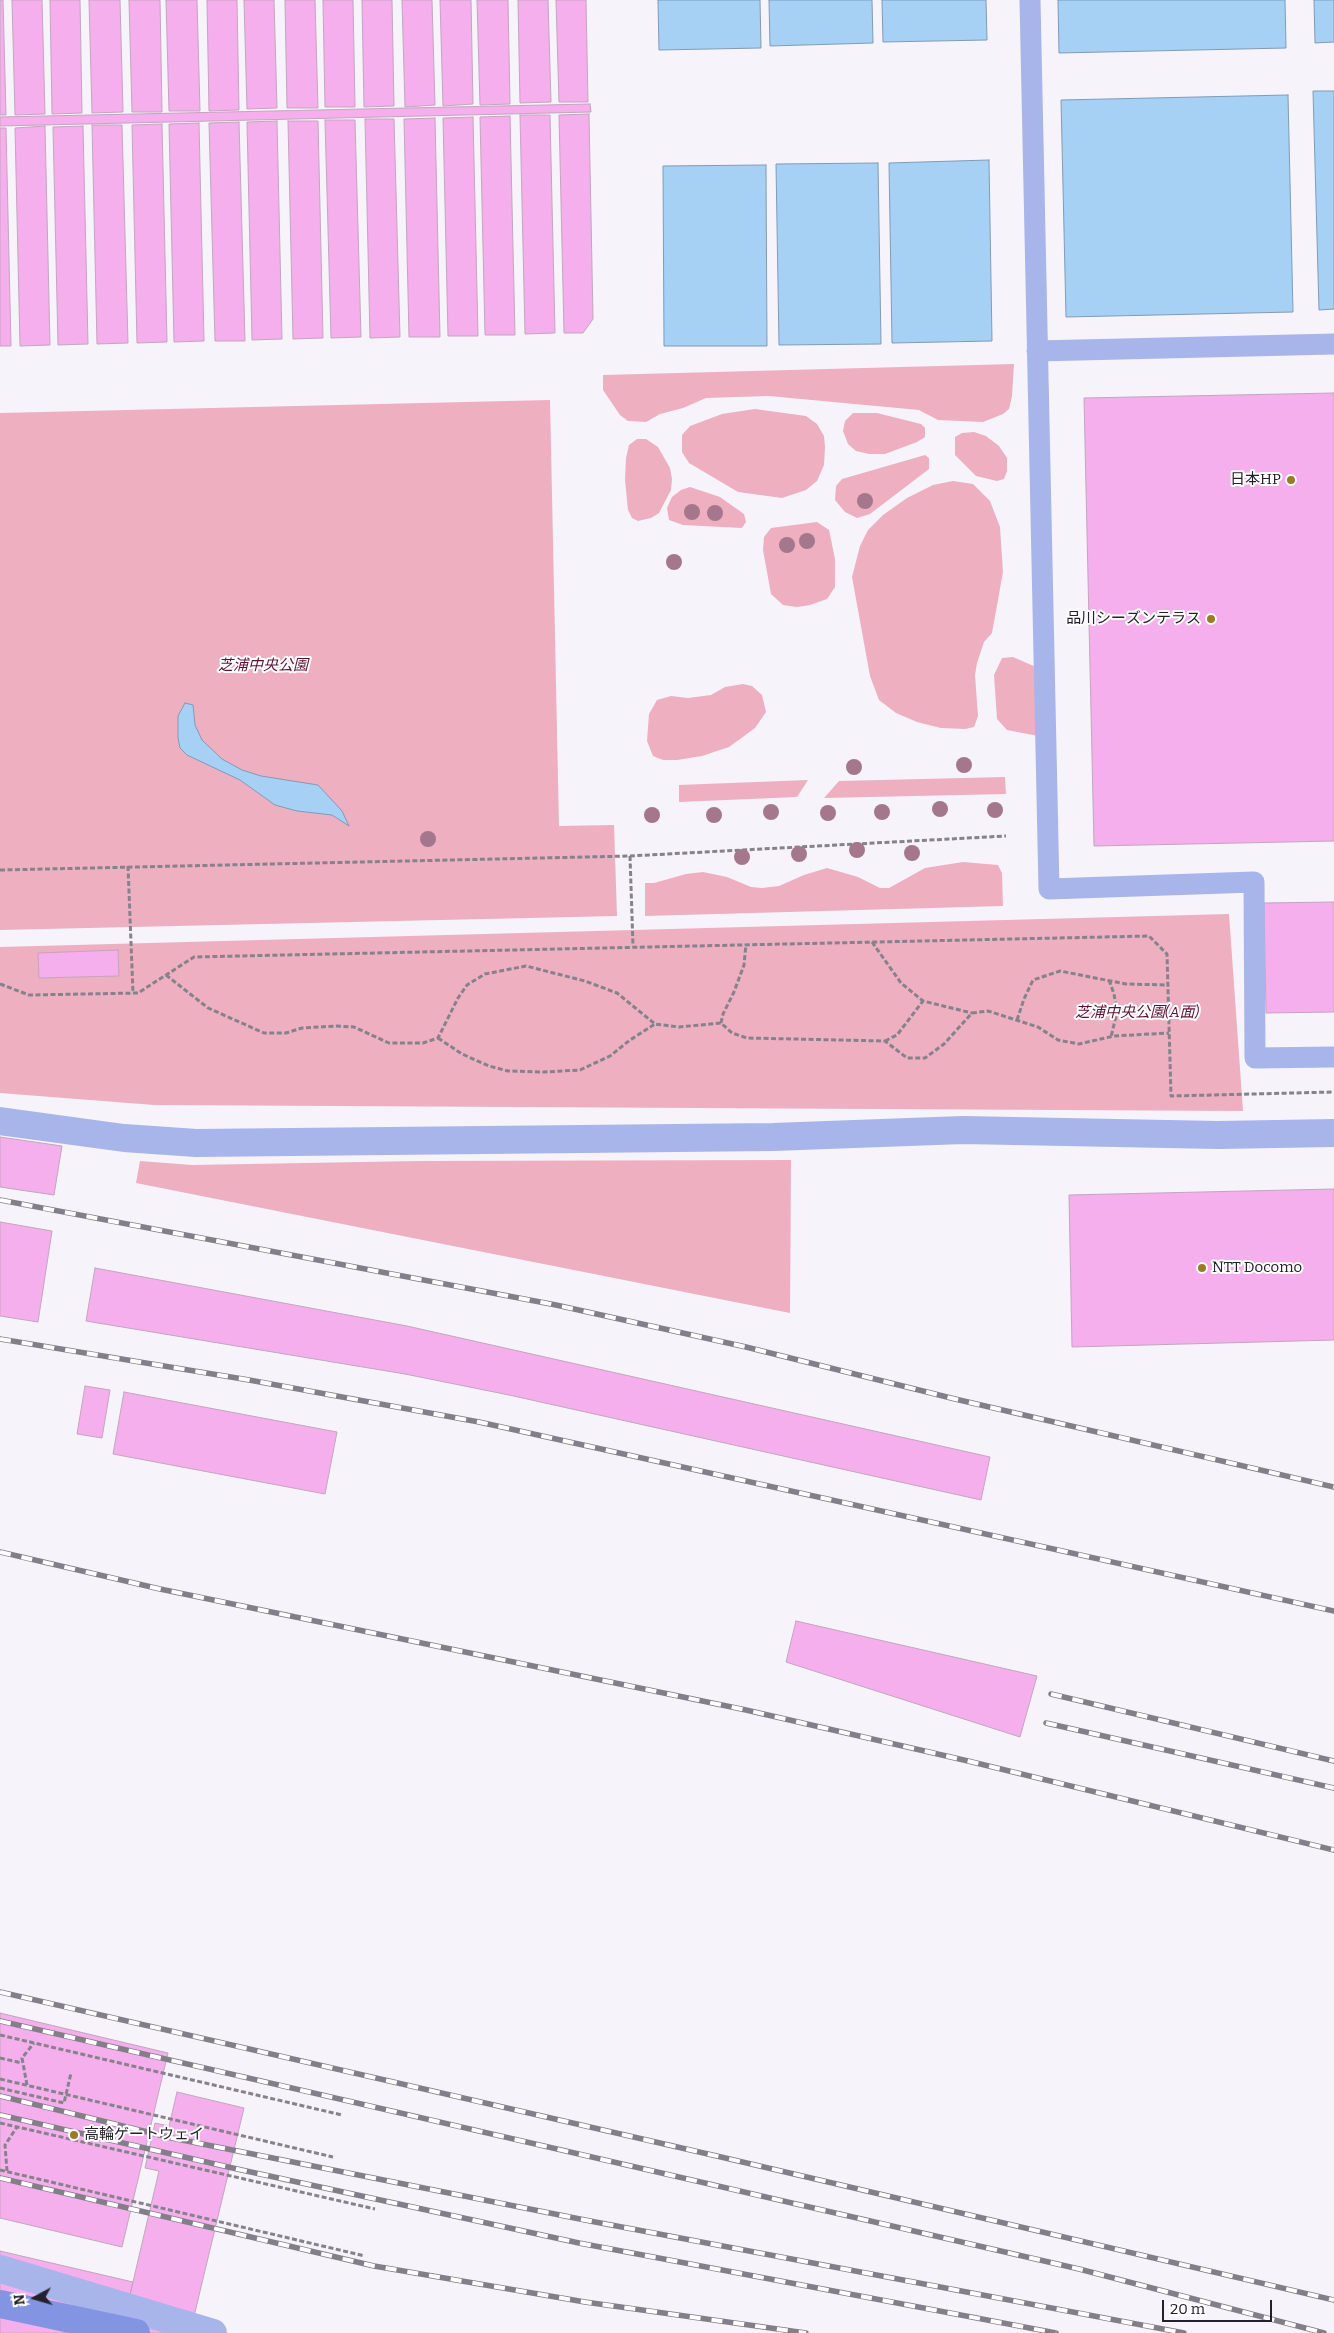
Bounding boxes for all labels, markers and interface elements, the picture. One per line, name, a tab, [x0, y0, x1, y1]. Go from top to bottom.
place label: 日本HP	[1230, 471, 1281, 489]
marker: 日本HP	[1285, 474, 1297, 486]
place label: 品川シーズンテラス	[1066, 610, 1201, 628]
marker: 品川シーズンテラス	[1205, 613, 1217, 625]
park label: 芝浦中央公園	[218, 657, 308, 675]
park label: 芝浦中央公園(A面)	[1075, 1004, 1199, 1022]
place label: NTT Docomo	[1212, 1259, 1302, 1277]
marker: NTT Docomo	[1196, 1262, 1208, 1274]
place label: 高輪ゲートウェイ	[84, 2126, 204, 2144]
marker: 高輪ゲートウェイ	[68, 2129, 80, 2141]
north arrow	[10, 2273, 60, 2323]
scale bar	[1164, 2290, 1274, 2322]
text: N	[11, 2293, 29, 2306]
text: 20 m	[1170, 2300, 1205, 2318]

